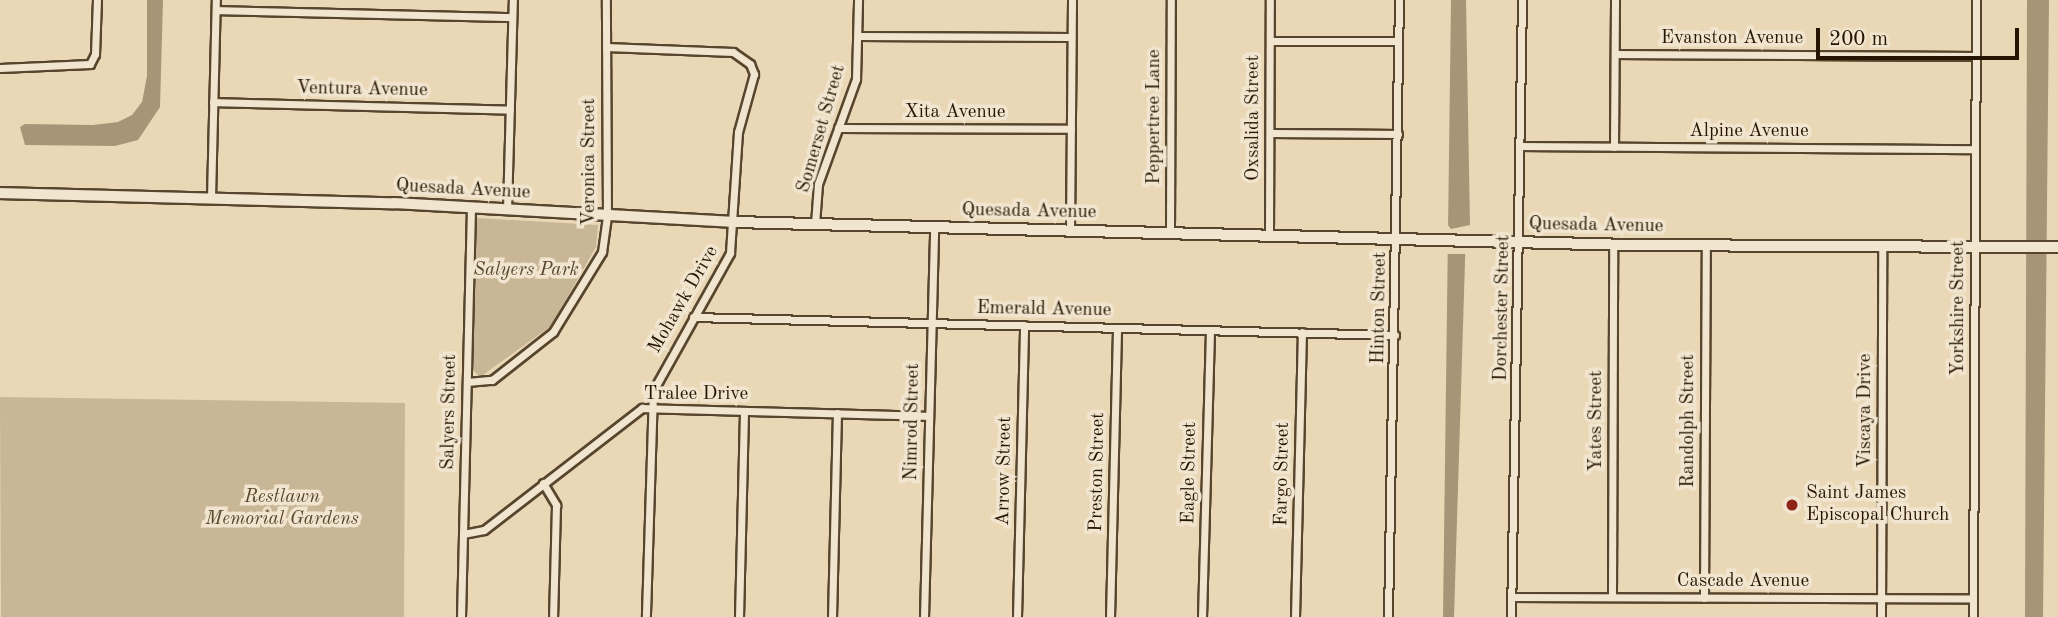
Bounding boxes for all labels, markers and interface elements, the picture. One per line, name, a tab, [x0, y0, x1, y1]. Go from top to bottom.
scale bar	[1820, 14, 2023, 58]
street label: Evanston Avenue	[1661, 28, 1803, 50]
text: 200 m	[1829, 29, 1888, 50]
street label: Peppertree Lane	[1144, 49, 1166, 185]
street label: Oxsalida Street	[1243, 55, 1265, 181]
street label: Somerset Street	[793, 62, 851, 196]
street label: Ventura Avenue	[296, 77, 428, 103]
street label: Veronica Street	[579, 98, 601, 226]
street label: Xita Avenue	[904, 102, 1006, 124]
street label: Alpine Avenue	[1689, 121, 1809, 143]
street label: Quesada Avenue	[395, 175, 531, 205]
street label: Quesada Avenue	[961, 199, 1097, 225]
street label: Quesada Avenue	[1528, 213, 1664, 239]
street label: Dorchester Street	[1490, 235, 1516, 381]
street label: Yorkshire Street	[1948, 240, 1970, 376]
street label: Mohawk Drive	[644, 242, 724, 358]
street label: Hinton Street	[1368, 252, 1392, 364]
park label: Salyers Park	[473, 260, 579, 282]
street label: Emerald Avenue	[976, 297, 1112, 323]
street label: Salyers Street	[438, 354, 462, 470]
street label: Randolph Street	[1678, 354, 1700, 488]
street label: Viscaya Drive	[1855, 354, 1877, 468]
street label: Nimrod Street	[901, 363, 925, 481]
street label: Yates Street	[1586, 370, 1608, 472]
street label: Tralee Drive	[644, 384, 748, 406]
street label: Preston Street	[1086, 412, 1110, 532]
street label: Arrow Street	[993, 416, 1017, 526]
street label: Eagle Street	[1178, 422, 1202, 524]
street label: Fargo Street	[1271, 422, 1295, 526]
place label: Saint James Episcopal Church	[1806, 483, 1949, 527]
park label: Restlawn Memorial Gardens	[205, 487, 359, 531]
marker: Saint James Episcopal Church	[1784, 497, 1800, 513]
street label: Cascade Avenue	[1677, 571, 1809, 593]

